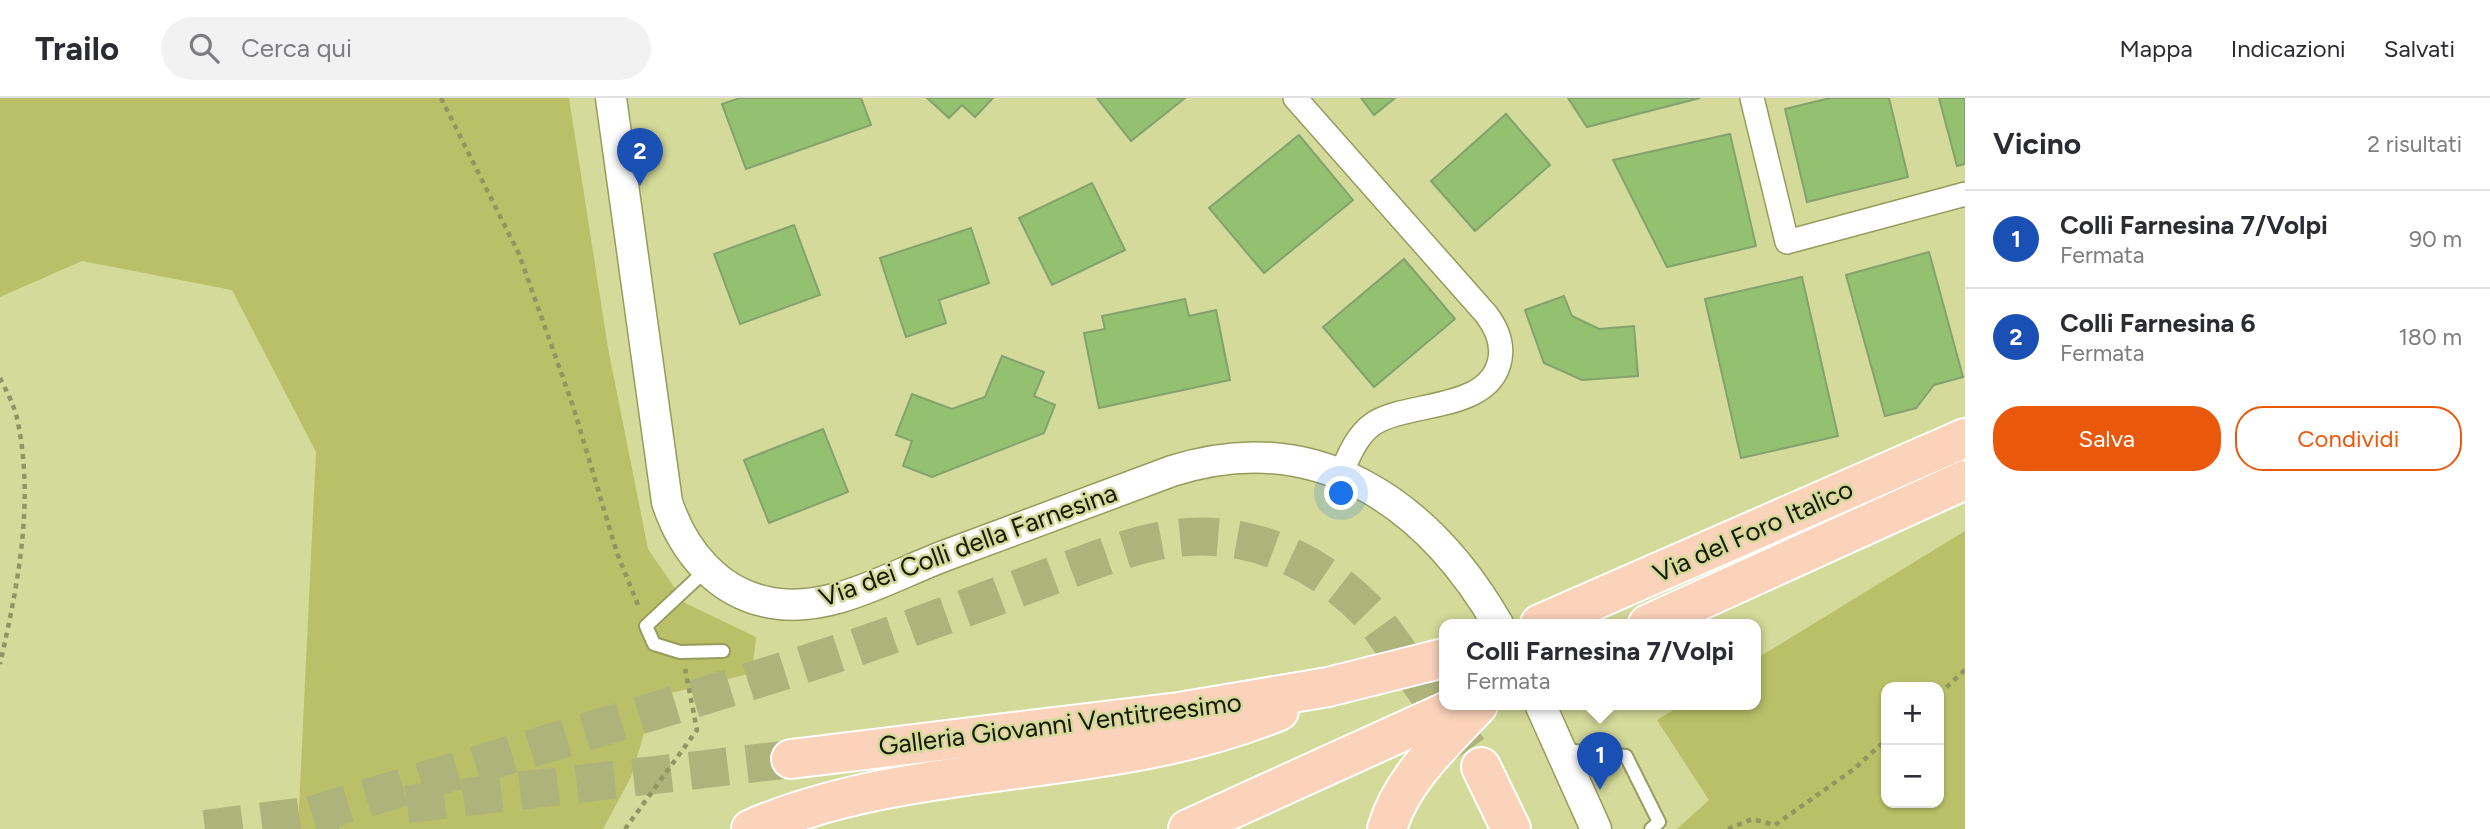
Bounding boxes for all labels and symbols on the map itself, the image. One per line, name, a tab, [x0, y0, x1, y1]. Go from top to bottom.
pin: 2	[617, 128, 663, 186]
street label: Via del Foro Italico	[1648, 473, 1858, 589]
street label: Via dei Colli della Farnesina	[815, 476, 1121, 614]
your location	[1324, 476, 1358, 510]
street label: Galleria Giovanni Ventitreesimo	[877, 686, 1243, 762]
pin: 1	[1577, 732, 1623, 790]

